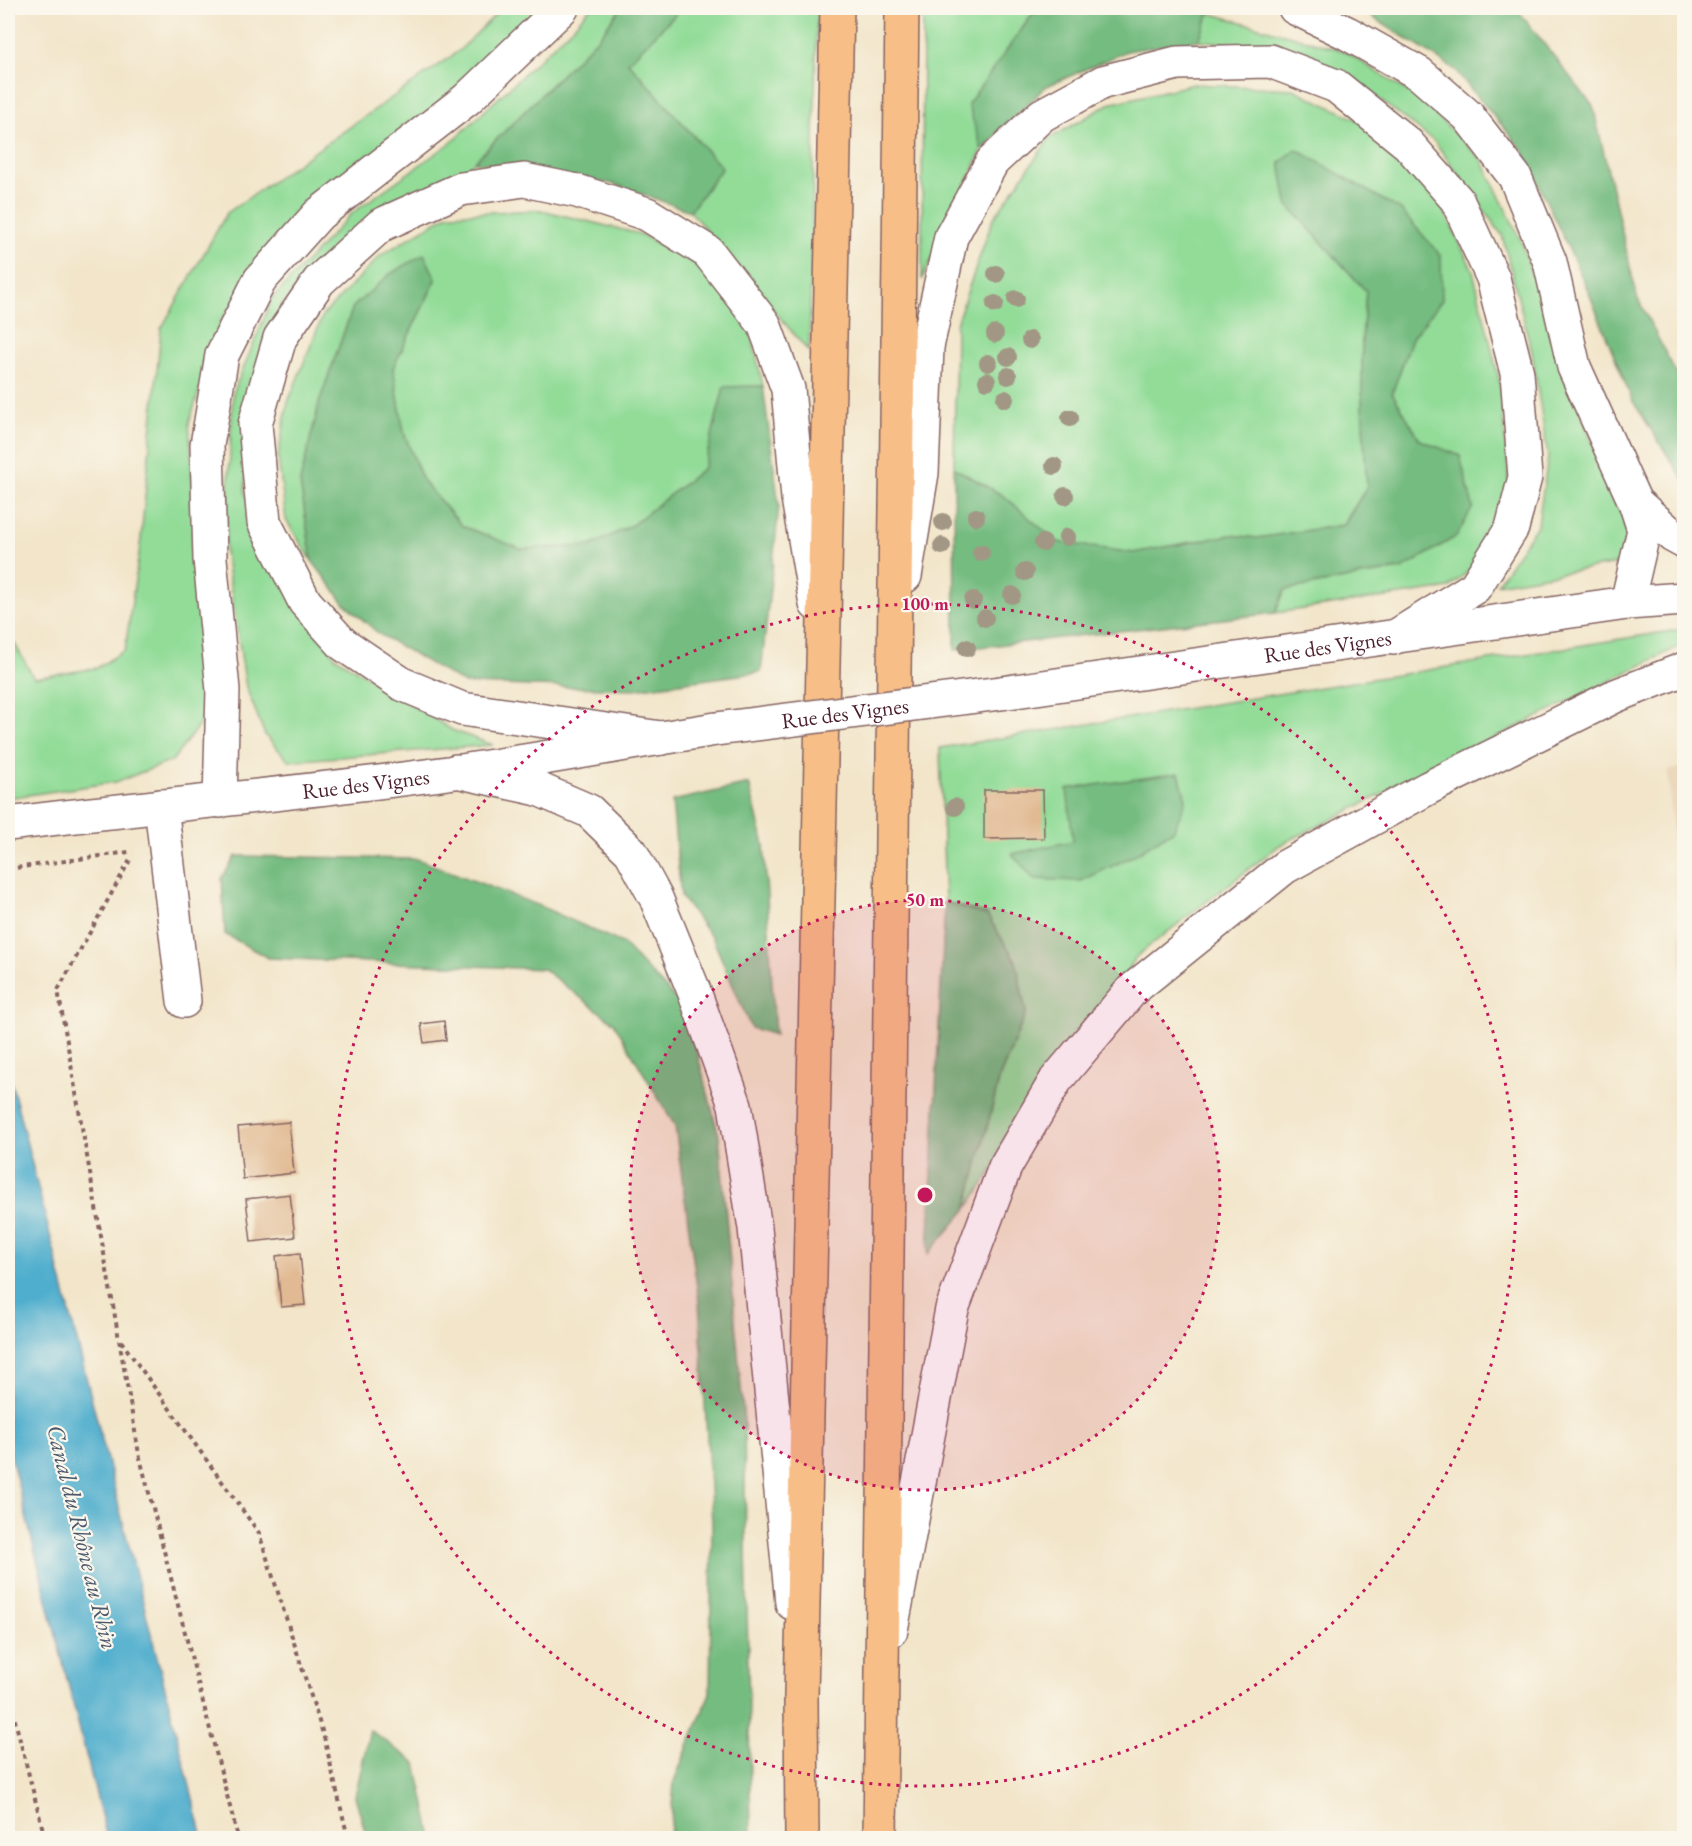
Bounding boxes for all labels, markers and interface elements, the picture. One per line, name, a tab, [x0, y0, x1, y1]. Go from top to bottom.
text: 100 m	[901, 592, 949, 615]
street label: Rue des Vignes	[1262, 623, 1393, 670]
street label: Rue des Vignes	[780, 690, 910, 735]
street label: Rue des Vignes	[300, 761, 431, 805]
text: 50 m	[906, 888, 944, 911]
centre of rings	[915, 1185, 935, 1205]
water label: Canal du Rhône au Rhin	[40, 1421, 126, 1653]

